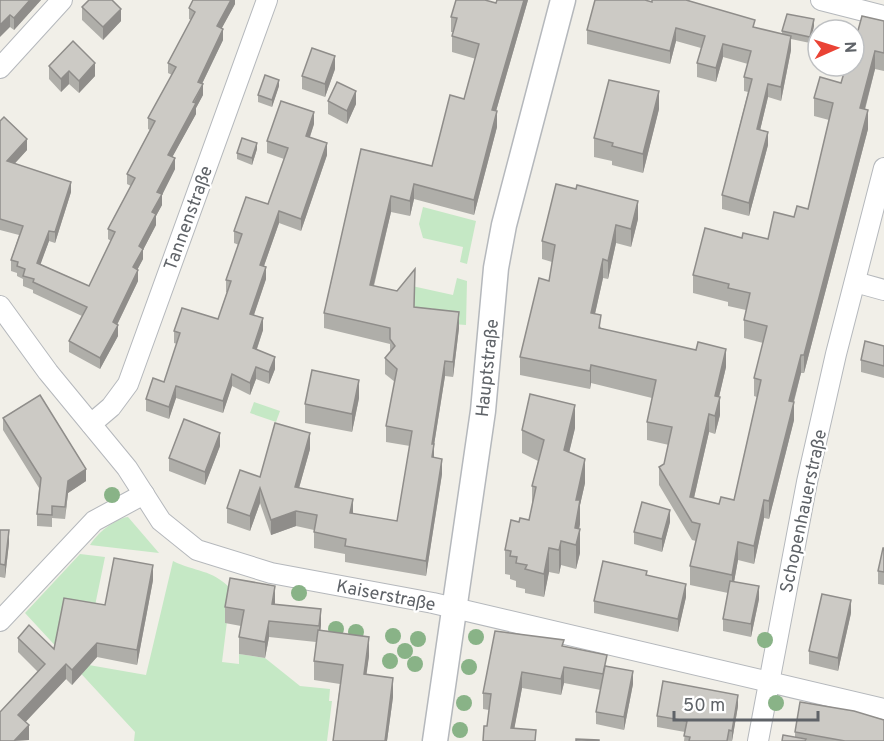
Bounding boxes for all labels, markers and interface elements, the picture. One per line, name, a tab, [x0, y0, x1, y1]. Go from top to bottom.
north arrow	[806, 18, 866, 78]
text: N	[839, 41, 859, 54]
street label: Tannenstraße	[160, 163, 219, 274]
street label: Hauptstraße	[472, 318, 505, 418]
street label: Schopenhauerstraße	[776, 427, 833, 595]
street label: Kaiserstraße	[334, 576, 437, 617]
scale bar	[674, 684, 818, 722]
text: 50 m	[683, 695, 725, 718]

